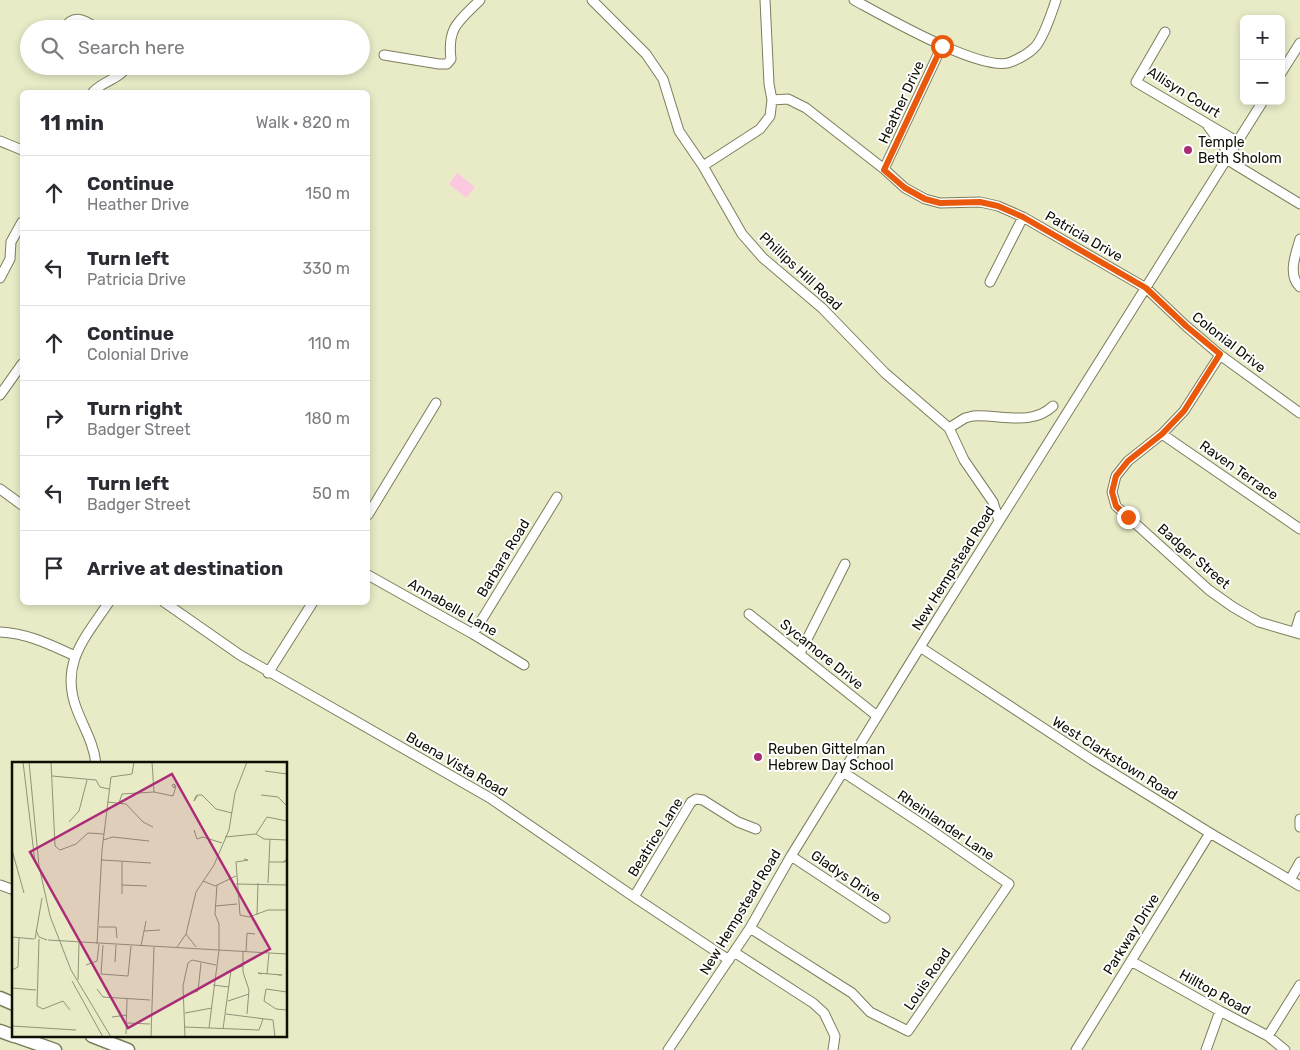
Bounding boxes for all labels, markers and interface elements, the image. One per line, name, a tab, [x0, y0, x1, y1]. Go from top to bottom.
map controls	[1240, 15, 1285, 105]
button: +	[1240, 15, 1285, 60]
search box	[20, 20, 370, 75]
icon: search	[38, 34, 66, 62]
route start	[931, 35, 954, 58]
text: Search here	[78, 36, 185, 59]
street label: Heather Drive	[875, 58, 928, 146]
button: −	[1240, 60, 1285, 105]
street label: Allisyn Court	[1144, 63, 1224, 122]
text: 11 min	[40, 110, 104, 135]
text: Walk · 820 m	[256, 113, 350, 132]
place label: Temple Beth Sholom	[1198, 134, 1282, 167]
marker: Temple Beth Sholom	[1182, 144, 1194, 156]
text: Continue	[87, 172, 174, 195]
icon: ahead	[40, 179, 68, 207]
text: 150 m	[305, 184, 350, 203]
text: Heather Drive	[87, 195, 189, 214]
street label: Patricia Drive	[1042, 207, 1126, 266]
street label: Phillips Hill Road	[756, 229, 846, 314]
text: Turn left	[87, 247, 169, 270]
icon: left	[40, 254, 68, 282]
text: 330 m	[302, 259, 350, 278]
text: Patricia Drive	[87, 270, 186, 289]
street label: Colonial Drive	[1188, 308, 1269, 377]
text: Continue	[87, 322, 174, 345]
icon: ahead	[40, 329, 68, 357]
text: 110 m	[308, 334, 350, 353]
text: Colonial Drive	[87, 345, 189, 364]
text: Turn right	[87, 397, 182, 420]
icon: right	[40, 404, 68, 432]
text: 180 m	[305, 409, 350, 428]
text: Badger Street	[87, 420, 190, 439]
street label: Raven Terrace	[1196, 437, 1281, 504]
text: Turn left	[87, 472, 169, 495]
icon: left	[40, 479, 68, 507]
text: 50 m	[312, 484, 350, 503]
text: Badger Street	[87, 495, 190, 514]
street label: New Hempstead Road	[908, 503, 999, 634]
route end	[1117, 506, 1140, 529]
street label: Barbara Road	[473, 516, 533, 600]
street label: Badger Street	[1154, 520, 1234, 593]
icon: arrive	[40, 554, 68, 582]
text: Arrive at destination	[87, 557, 283, 580]
street label: Annabelle Lane	[405, 575, 501, 640]
street label: Sycamore Drive	[777, 616, 867, 693]
street label: West Clarkstown Road	[1049, 713, 1180, 804]
street label: Buena Vista Road	[403, 728, 511, 800]
place label: Reuben Gittelman Hebrew Day School	[768, 741, 894, 774]
marker: Reuben Gittelman Hebrew Day School	[752, 751, 764, 763]
inset map	[12, 762, 288, 1038]
street label: Rheinlander Lane	[894, 787, 998, 864]
street label: Beatrice Lane	[624, 794, 687, 880]
street label: New Hempstead Road	[696, 846, 785, 978]
street label: Gladys Drive	[807, 847, 884, 906]
street label: Parkway Drive	[1100, 891, 1163, 978]
street label: Louis Road	[900, 945, 954, 1014]
street label: Hilltop Road	[1176, 966, 1253, 1019]

